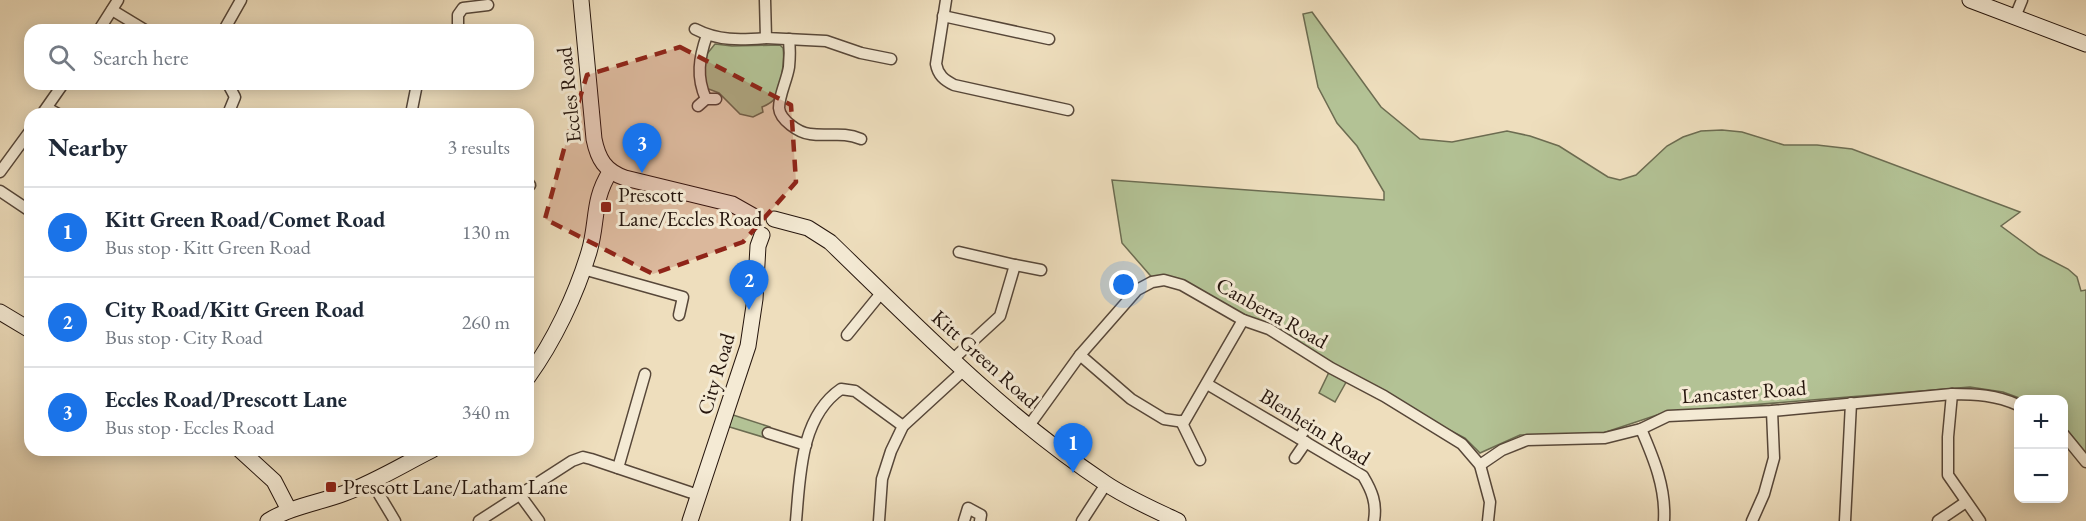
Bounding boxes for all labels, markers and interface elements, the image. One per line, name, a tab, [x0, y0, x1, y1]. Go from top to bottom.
search box	[24, 24, 534, 90]
icon: search	[45, 41, 78, 74]
text: Search here	[93, 43, 188, 72]
street label: Eccles Road	[550, 45, 587, 144]
pin: 3	[622, 124, 662, 173]
text: Nearby	[48, 130, 128, 164]
text: 3 results	[447, 134, 510, 160]
place label: Prescott Lane/Eccles Road	[618, 181, 763, 232]
marker: Prescott Lane/Eccles Road	[599, 200, 613, 214]
text: Kitt Green Road/Comet Road	[105, 205, 385, 234]
text: 1	[62, 219, 73, 245]
text: 130 m	[462, 219, 510, 245]
text: Bus stop · Kitt Green Road	[105, 234, 311, 260]
pin: 2	[730, 260, 768, 310]
your location	[1109, 270, 1138, 299]
street label: Canberra Road	[1211, 271, 1333, 355]
text: City Road/Kitt Green Road	[105, 295, 364, 324]
street label: Kitt Green Road	[926, 304, 1045, 414]
text: 2	[62, 309, 73, 335]
text: 260 m	[462, 309, 510, 335]
text: Bus stop · City Road	[105, 324, 263, 350]
street label: City Road	[690, 329, 741, 418]
street label: Lancaster Road	[1681, 374, 1808, 409]
street label: Blenheim Road	[1255, 382, 1376, 471]
text: Eccles Road/Prescott Lane	[105, 385, 347, 414]
map controls	[2014, 395, 2068, 503]
button: +	[2014, 395, 2068, 449]
text: 3	[62, 399, 73, 425]
text: 340 m	[462, 399, 510, 425]
text: Bus stop · Eccles Road	[105, 414, 274, 440]
pin: 1	[1054, 424, 1092, 473]
button: −	[2014, 449, 2068, 503]
place label: Prescott Lane/Latham Lane	[343, 473, 568, 500]
marker: Prescott Lane/Latham Lane	[324, 480, 338, 494]

